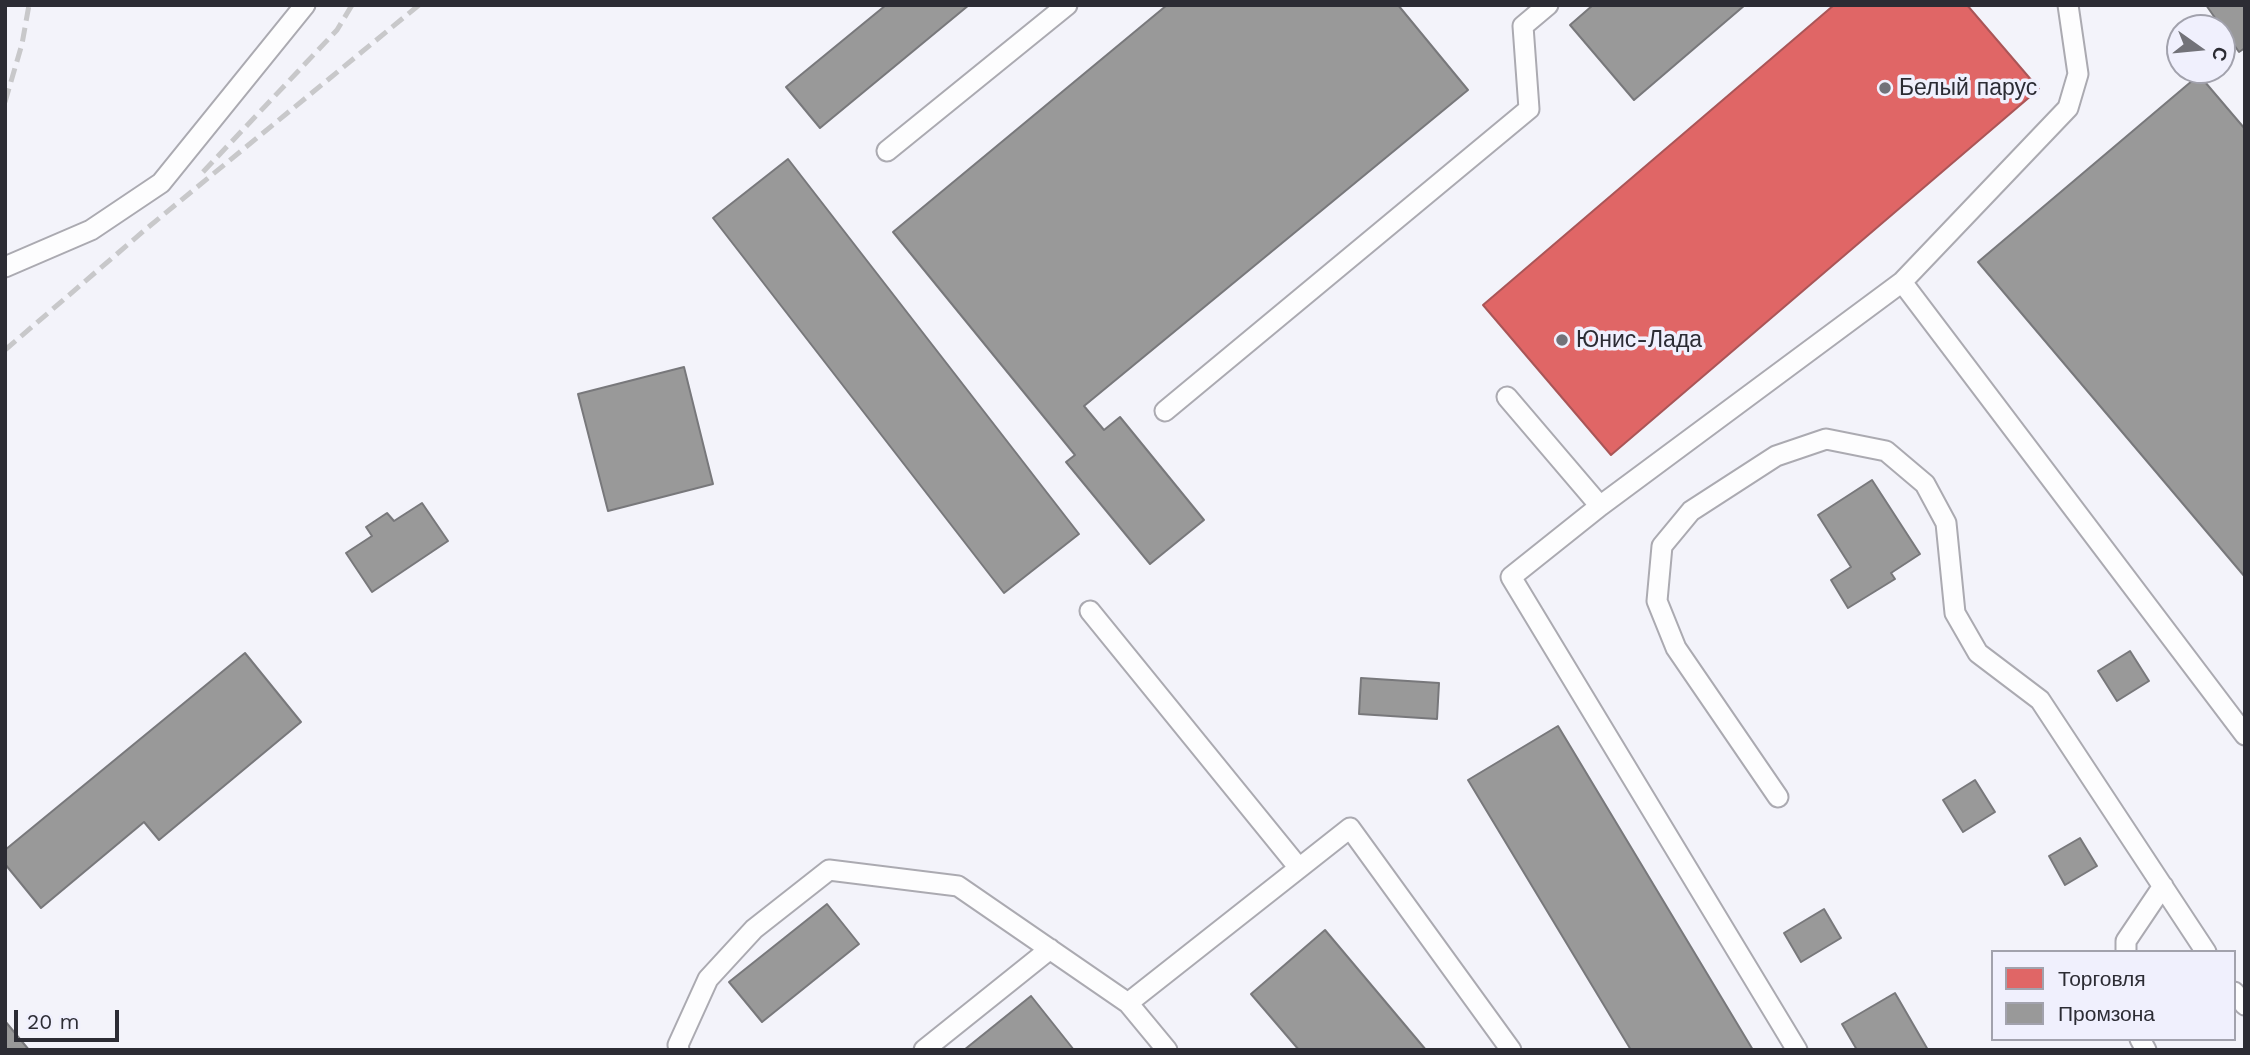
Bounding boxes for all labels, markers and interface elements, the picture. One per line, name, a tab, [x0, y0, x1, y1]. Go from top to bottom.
north arrow	[2166, 14, 2236, 84]
text: С	[2207, 44, 2233, 64]
place label: Белый парус	[1899, 74, 2037, 102]
marker: Белый парус	[1877, 80, 1893, 96]
place label: Юнис-Лада	[1576, 326, 1702, 354]
marker: Юнис-Лада	[1554, 332, 1570, 348]
legend	[1991, 950, 2236, 1041]
text: Торговля	[2058, 966, 2146, 991]
scale bar	[18, 996, 122, 1040]
text: Промзона	[2058, 1001, 2155, 1026]
text: 20 m	[27, 1009, 79, 1034]

